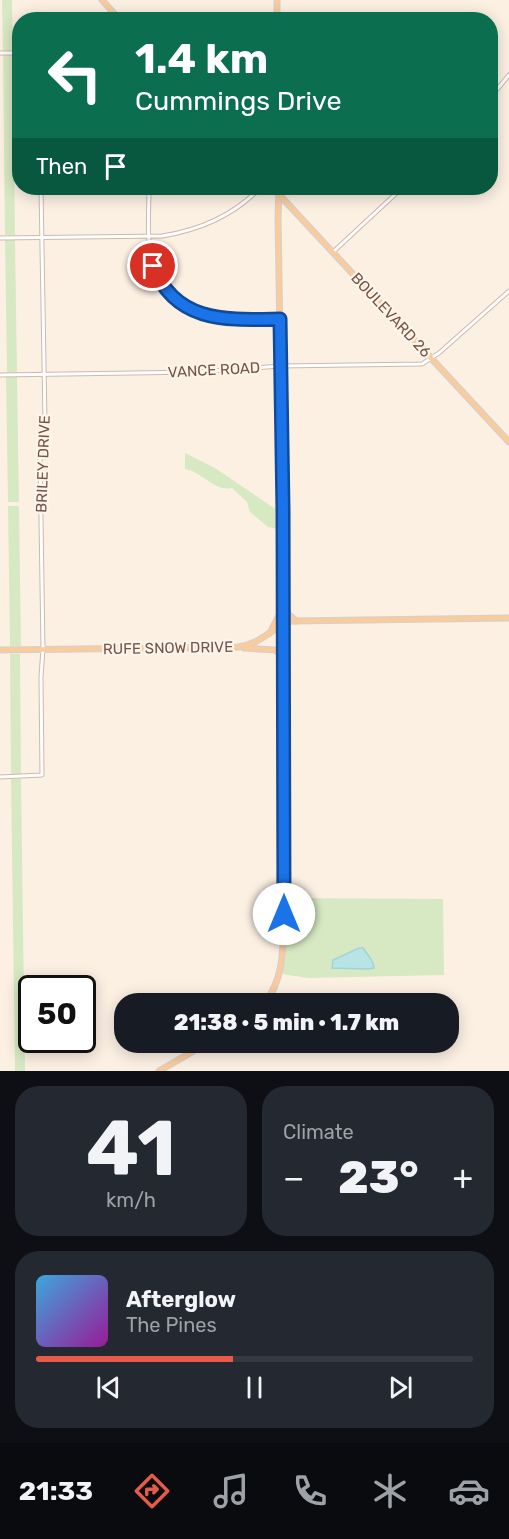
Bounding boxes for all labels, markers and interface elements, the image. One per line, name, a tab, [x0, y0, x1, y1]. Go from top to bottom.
text: 1.4 km	[135, 34, 268, 84]
icon: left	[36, 36, 114, 114]
text: Cummings Drive	[135, 85, 342, 117]
icon: arrive	[99, 150, 132, 183]
text: Then	[36, 153, 87, 180]
pin	[127, 240, 178, 291]
icon: arrive	[136, 249, 169, 282]
street label: BOULEVARD 26	[347, 269, 435, 361]
street label: VANCE ROAD	[167, 359, 261, 381]
street label: BRILEY DRIVE	[32, 415, 54, 513]
street label: RUFE SNOW DRIVE	[103, 638, 233, 658]
position arrow	[252, 882, 316, 946]
speed limit sign: 50	[18, 975, 96, 1053]
text: 21:38 · 5 min · 1.7 km	[174, 1009, 399, 1036]
text: 41	[86, 1102, 176, 1195]
text: Climate	[283, 1120, 354, 1144]
text: 23°	[338, 1151, 419, 1204]
text: −	[283, 1158, 304, 1197]
text: +	[452, 1158, 473, 1197]
text: km/h	[106, 1188, 156, 1212]
text: Afterglow	[126, 1286, 236, 1313]
text: The Pines	[126, 1313, 217, 1337]
icon: previous	[92, 1371, 125, 1404]
icon: pause	[238, 1371, 271, 1404]
icon: next	[384, 1371, 417, 1404]
icon: directions	[131, 1470, 173, 1512]
icon: music	[210, 1470, 252, 1512]
icon: phone	[289, 1470, 331, 1512]
icon: climate	[369, 1470, 411, 1512]
icon: car	[448, 1470, 490, 1512]
text: 21:33	[19, 1475, 93, 1507]

